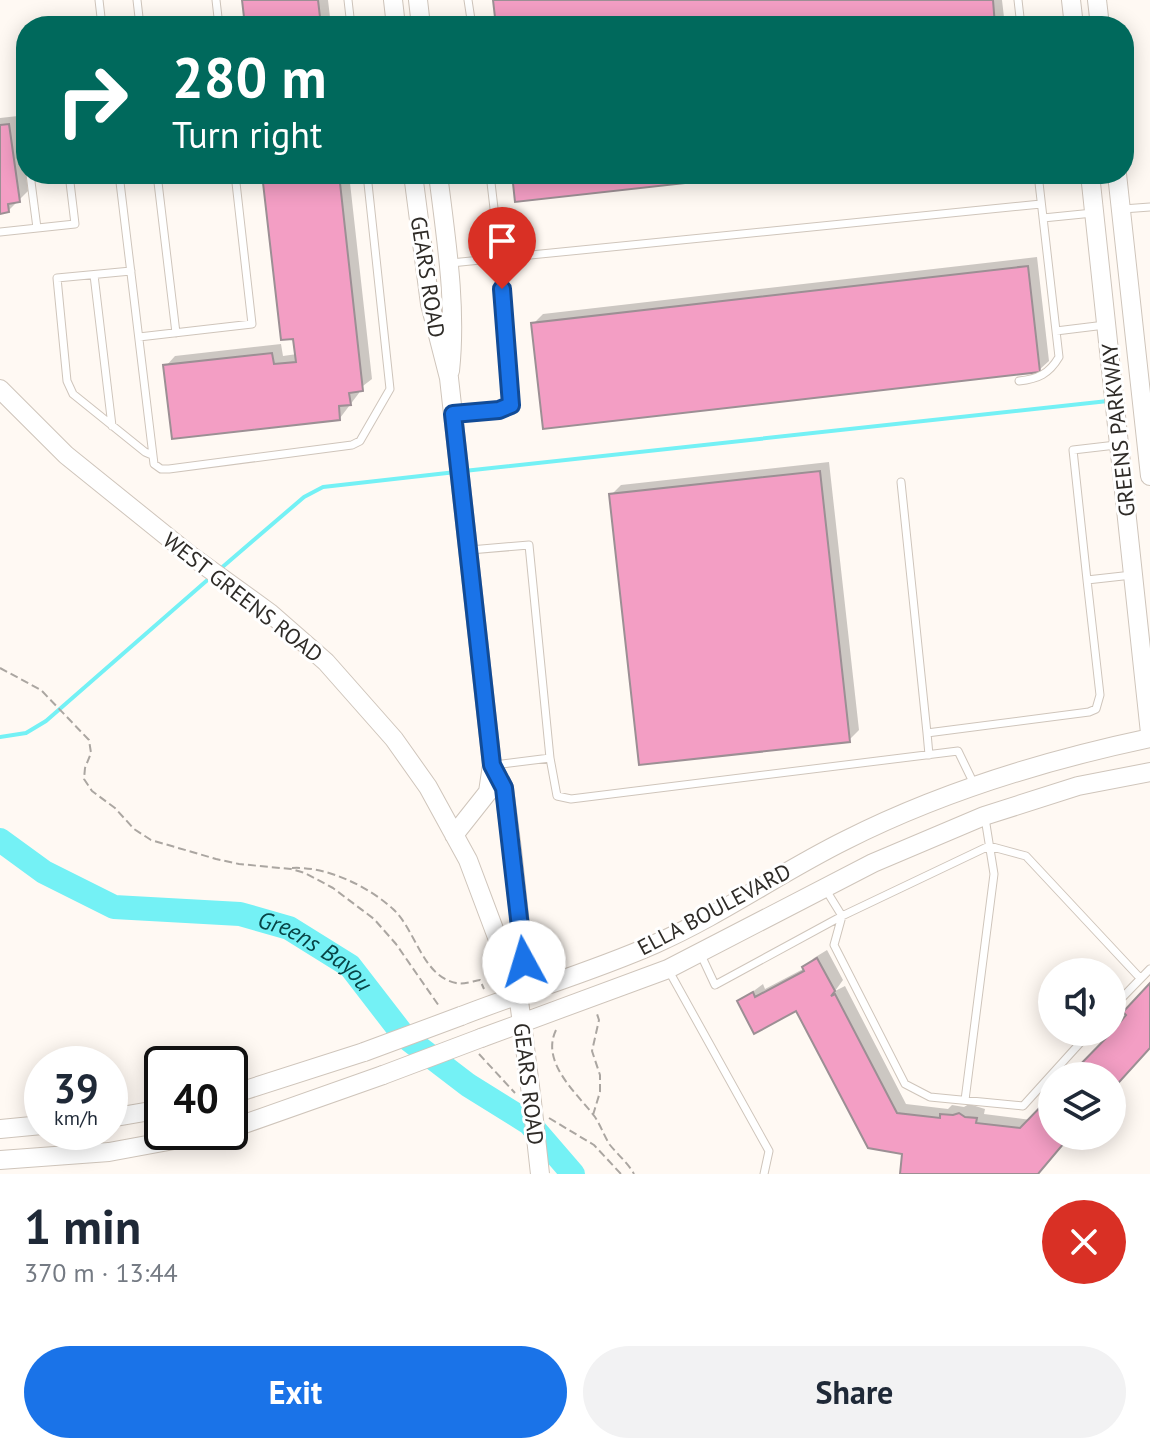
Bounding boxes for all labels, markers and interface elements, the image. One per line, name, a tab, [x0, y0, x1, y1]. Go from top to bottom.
text: 280 m	[172, 41, 327, 113]
icon: right	[40, 48, 144, 152]
text: Turn right	[172, 111, 322, 158]
pin	[468, 207, 536, 289]
street label: GEARS ROAD	[405, 214, 451, 340]
icon: arrive	[480, 219, 524, 263]
street label: GREENS PARKWAY	[1095, 341, 1141, 518]
street label: WEST GREENS ROAD	[157, 526, 329, 668]
street label: ELLA BOULEVARD	[632, 857, 796, 961]
water label: Greens Bayou	[254, 904, 380, 998]
position arrow	[482, 920, 566, 1004]
map controls	[1038, 958, 1126, 1150]
button: sound	[1038, 958, 1126, 1046]
street label: GEARS ROAD	[508, 1021, 550, 1147]
speed limit sign: 40	[144, 1046, 248, 1150]
text: 39	[53, 1062, 99, 1114]
button: layers	[1038, 1062, 1126, 1150]
text: km/h	[54, 1105, 98, 1131]
text: 1 min	[24, 1195, 141, 1257]
button: close	[1042, 1200, 1126, 1284]
text: 370 m · 13:44	[24, 1256, 178, 1289]
button: Exit	[24, 1346, 567, 1438]
button: Share	[583, 1346, 1126, 1438]

